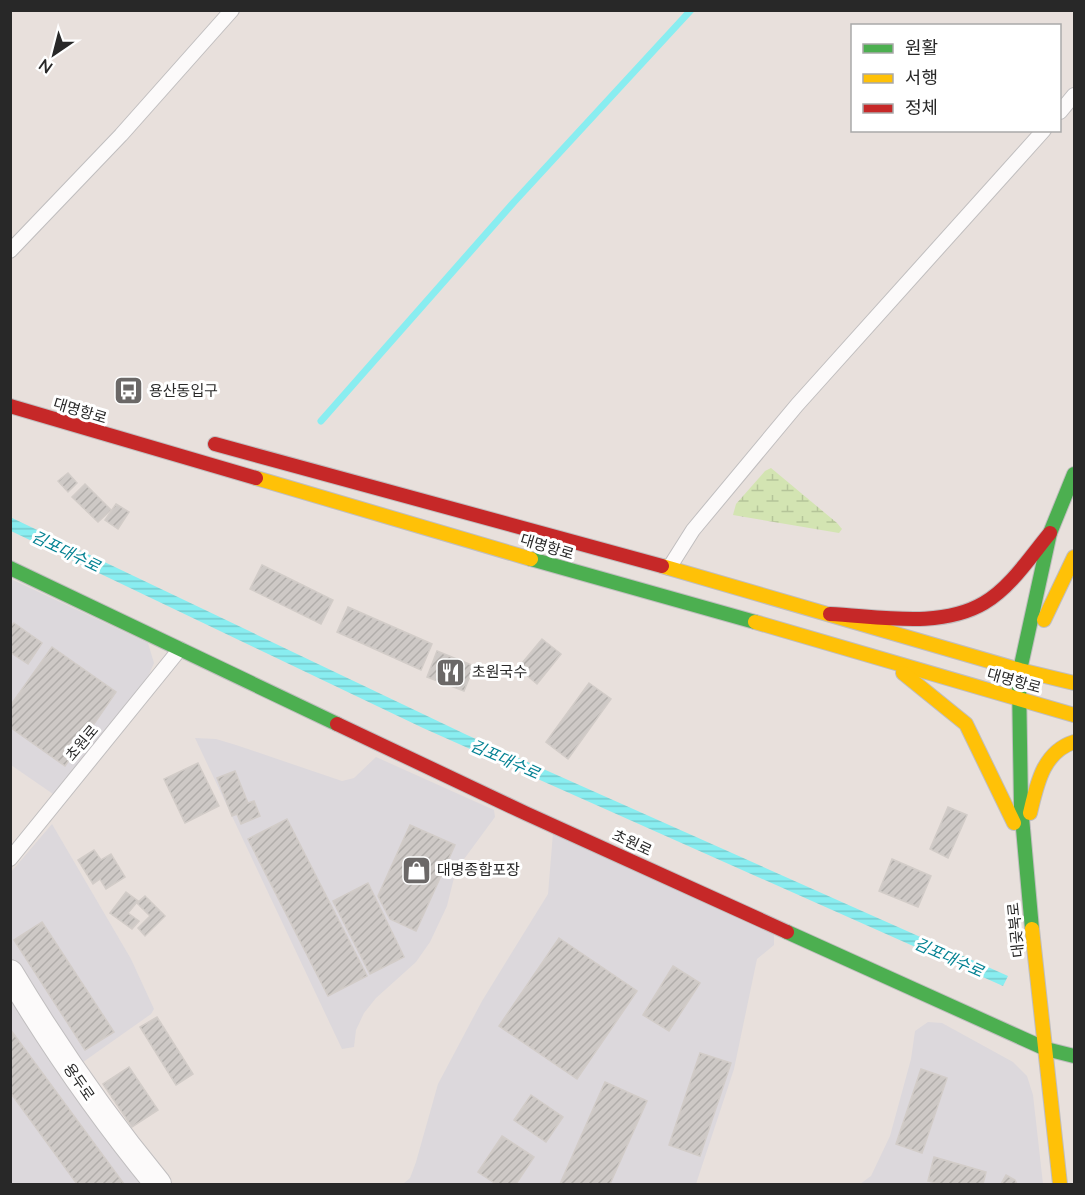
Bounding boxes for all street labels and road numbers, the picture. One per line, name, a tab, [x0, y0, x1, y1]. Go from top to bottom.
street label: 대명항로	[51, 393, 109, 427]
street label: 대명항로	[518, 529, 576, 563]
street label: 대명항로	[985, 664, 1043, 696]
street label: 초원로	[61, 721, 101, 764]
street label: 초원로	[610, 825, 655, 859]
street label: 대곶북로	[1003, 902, 1027, 958]
street label: 용두로	[61, 1059, 99, 1104]

